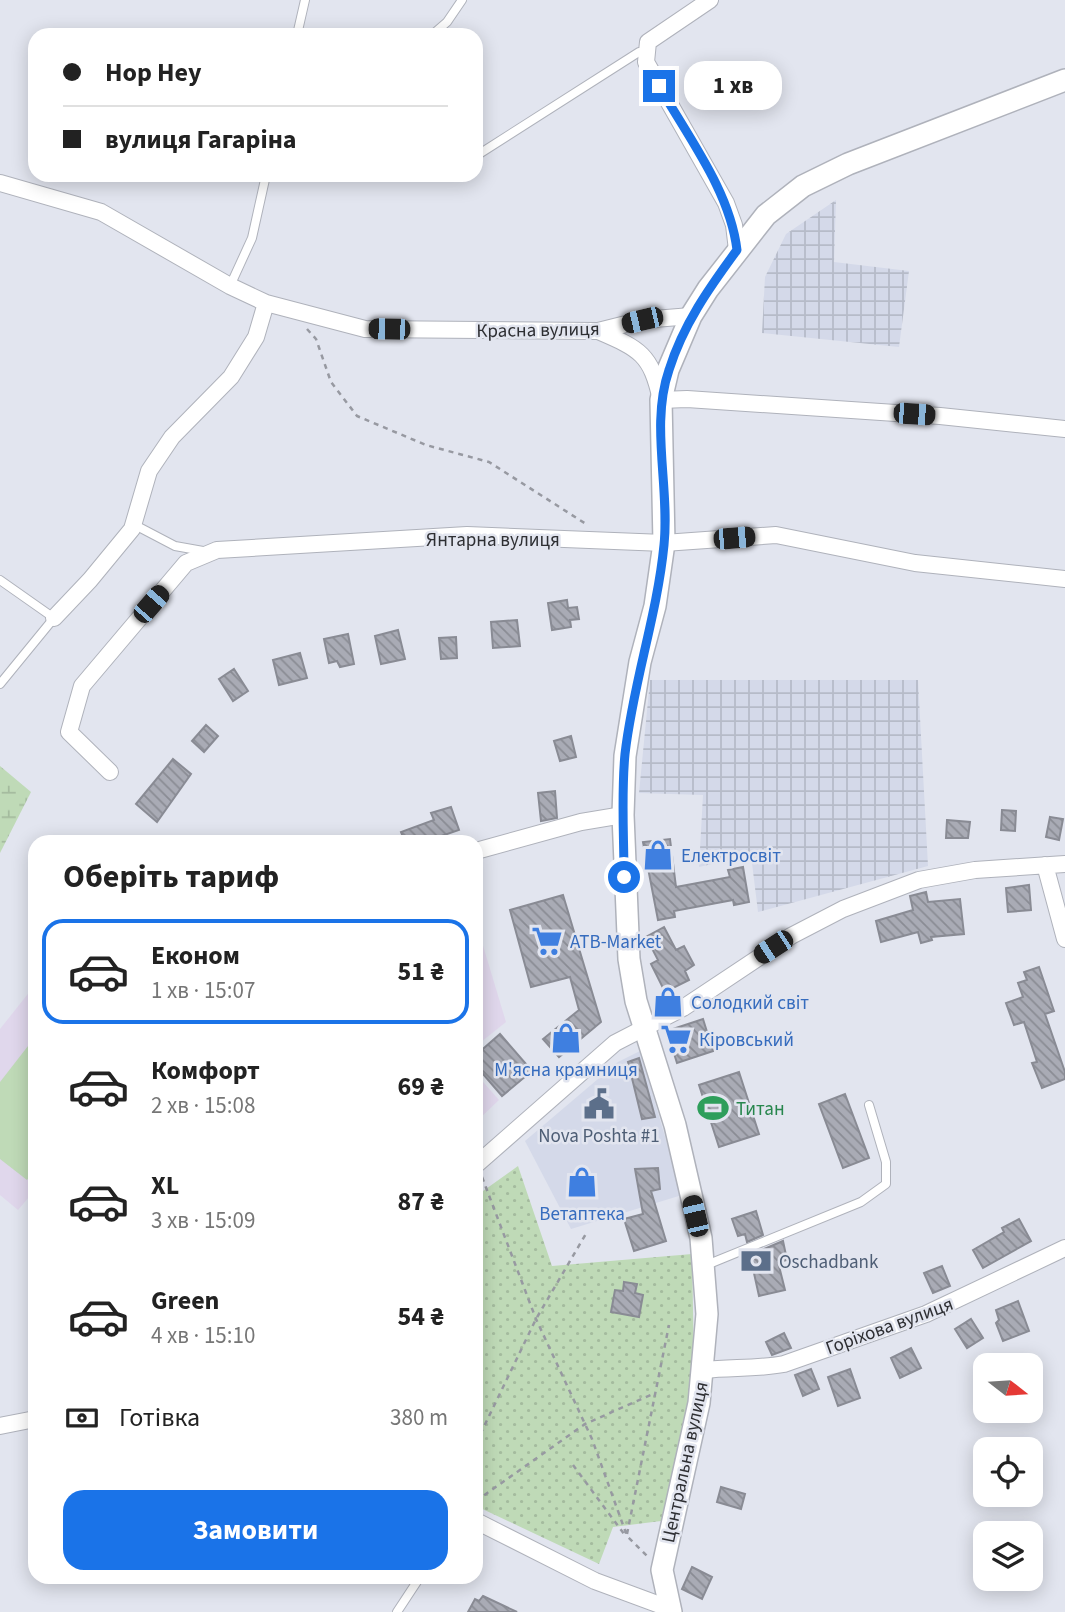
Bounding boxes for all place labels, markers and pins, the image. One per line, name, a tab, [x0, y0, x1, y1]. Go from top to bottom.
shop icon: Електросвіт	[641, 838, 675, 872]
place label: Електросвіт	[681, 843, 781, 870]
supermarket icon: ATB-Market	[530, 924, 564, 958]
place label: ATB-Market	[570, 929, 662, 956]
shop icon: Солодкий світ	[651, 985, 685, 1019]
place label: Солодкий світ	[691, 990, 809, 1017]
shop icon: М'ясна крамниця	[549, 1021, 583, 1055]
supermarket icon: Кіровський	[659, 1022, 693, 1056]
place label: Кіровський	[699, 1027, 794, 1054]
place label: М'ясна крамниця	[494, 1057, 638, 1084]
public building icon: Nova Poshta #1	[582, 1087, 616, 1121]
sports icon: Титан	[696, 1091, 730, 1125]
place label: Титан	[736, 1096, 785, 1123]
place label: Nova Poshta #1	[538, 1123, 660, 1150]
shop icon: Ветаптека	[565, 1165, 599, 1199]
place label: Ветаптека	[539, 1201, 625, 1228]
bank icon: Oschadbank	[739, 1244, 773, 1278]
place label: Oschadbank	[779, 1249, 879, 1276]

